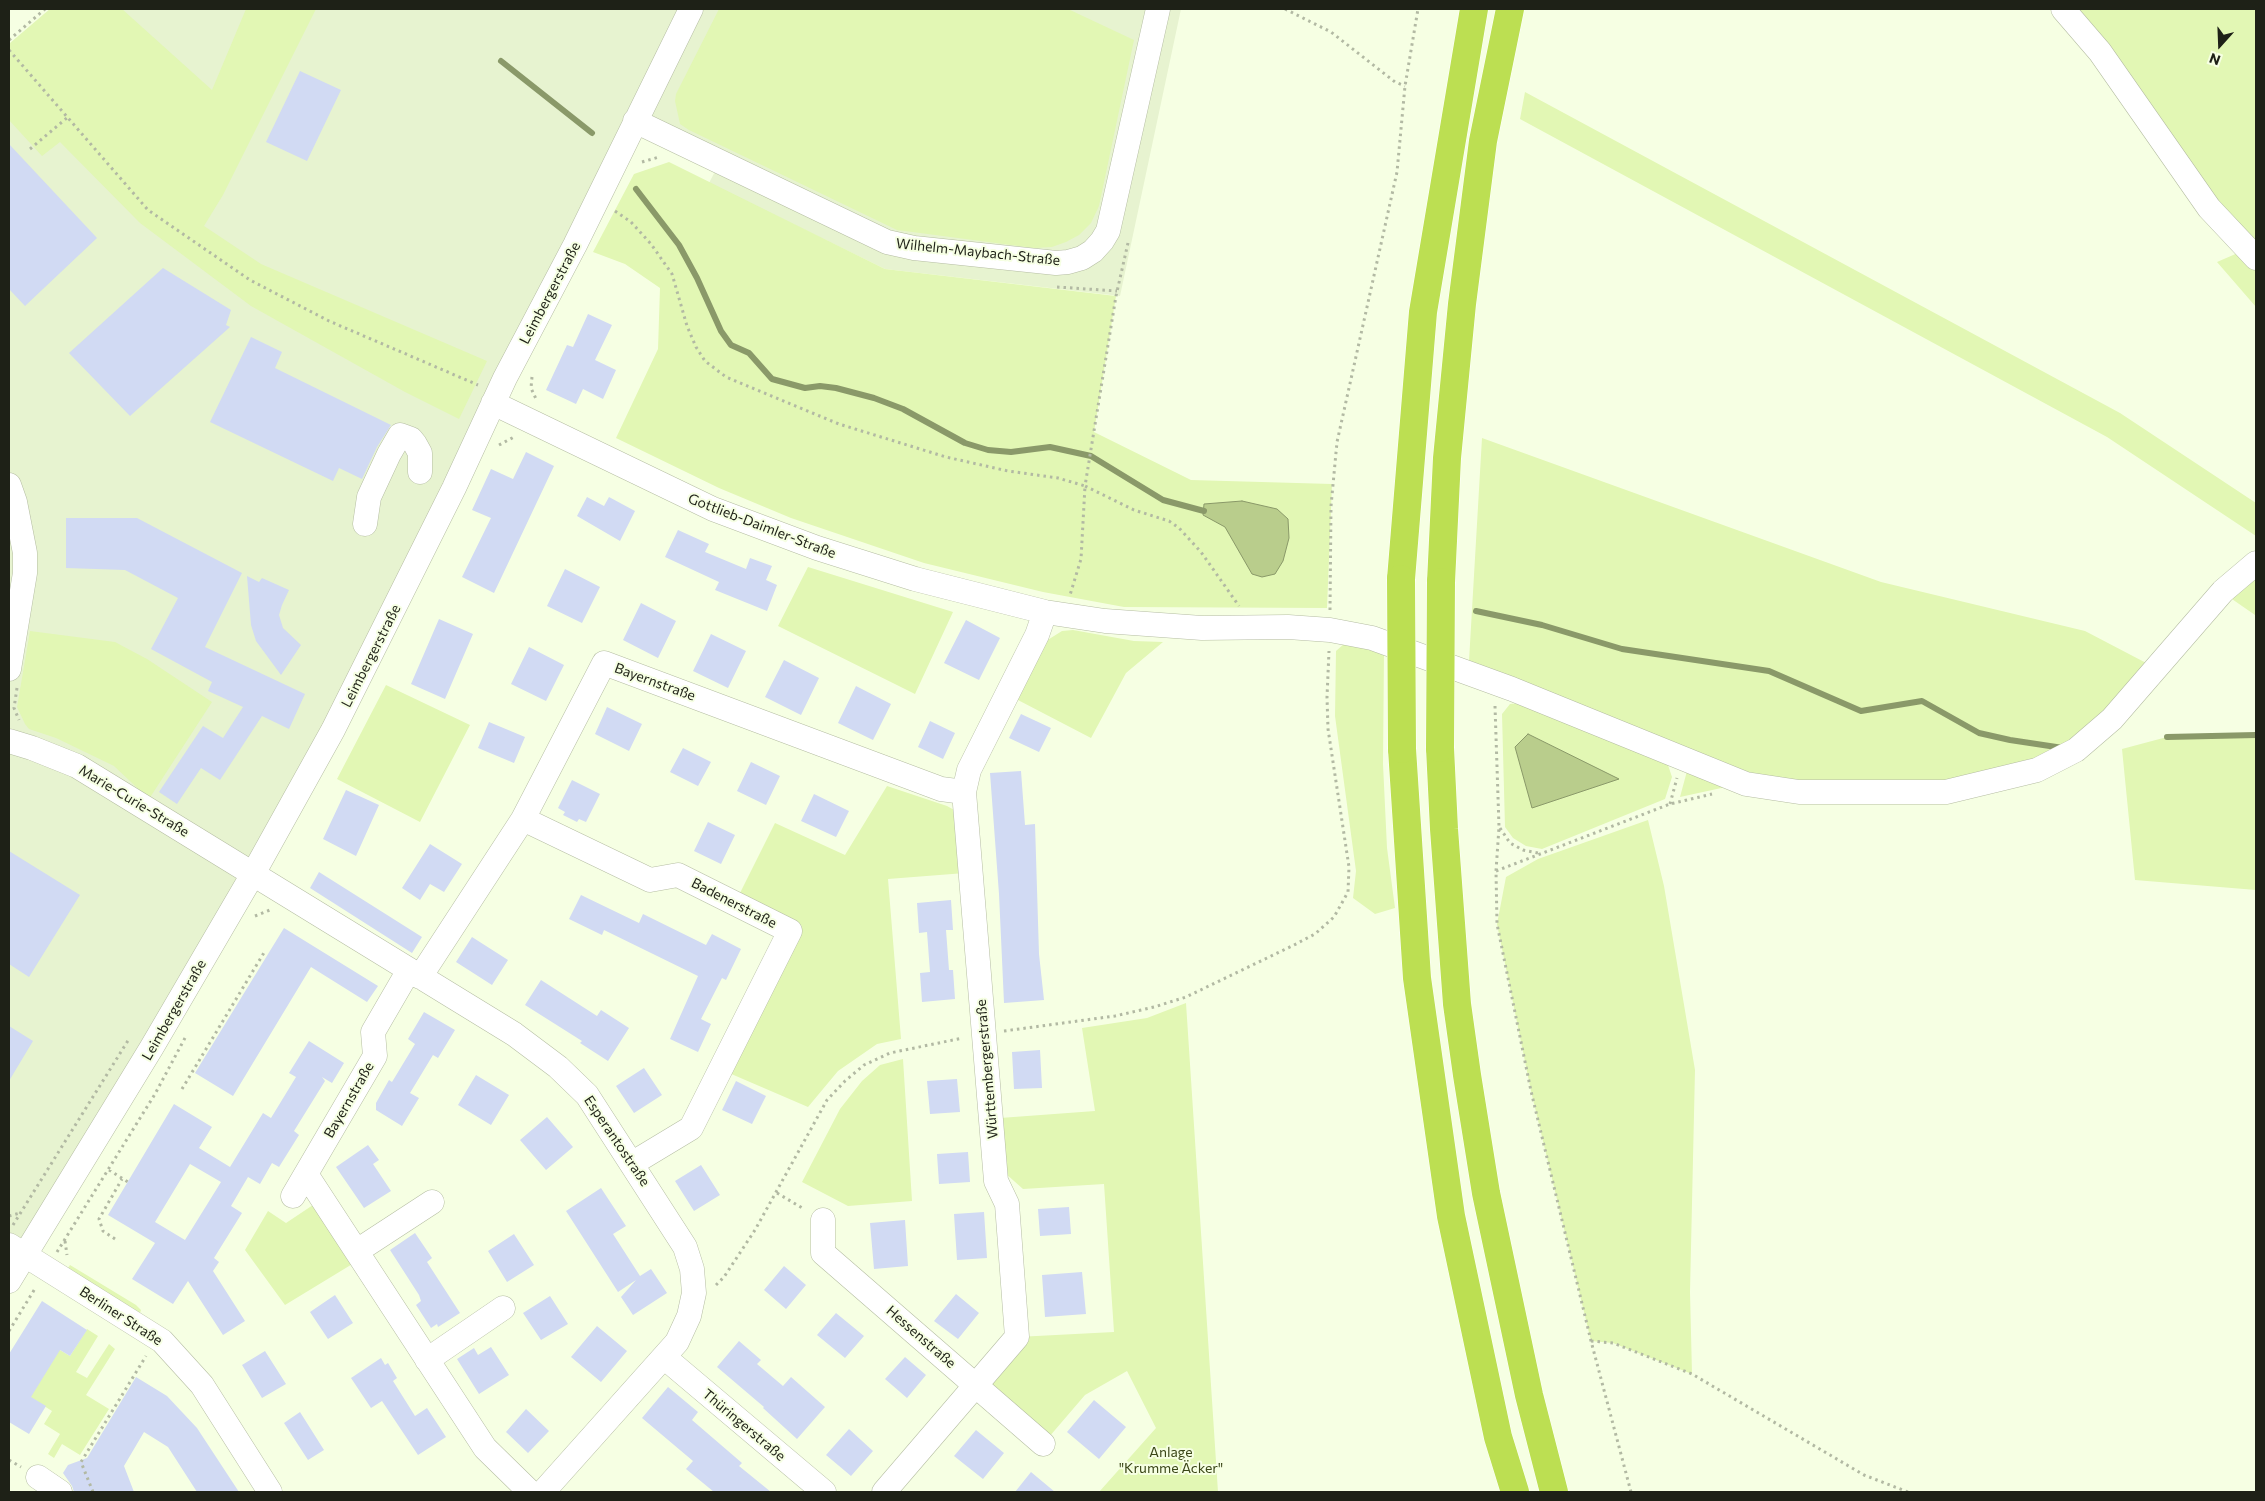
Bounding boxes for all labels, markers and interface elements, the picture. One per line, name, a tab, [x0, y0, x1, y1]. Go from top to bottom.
north arrow	[2195, 20, 2245, 70]
text: N	[2207, 50, 2223, 69]
street label: Wilhelm-Maybach-Straße	[895, 235, 1061, 269]
street label: Leimbergerstraße	[516, 239, 584, 347]
street label: Gottlieb-Daimler-Straße	[686, 490, 838, 562]
street label: Leimbergerstraße	[338, 602, 404, 710]
street label: Bayernstraße	[612, 660, 698, 704]
street label: Marie-Curie-Straße	[76, 761, 192, 841]
street label: Badenerstraße	[689, 874, 779, 932]
street label: Leimbergerstraße	[138, 957, 210, 1063]
street label: Württembergerstraße	[973, 998, 1001, 1140]
street label: Bayernstraße	[320, 1059, 378, 1141]
street label: Esperantostraße	[580, 1092, 654, 1190]
street label: Berliner Straße	[76, 1283, 166, 1349]
street label: Hessenstraße	[883, 1302, 959, 1372]
street label: Thüringerstraße	[699, 1385, 789, 1465]
park label: Anlage "Krumme Äcker"	[1119, 1444, 1223, 1476]

